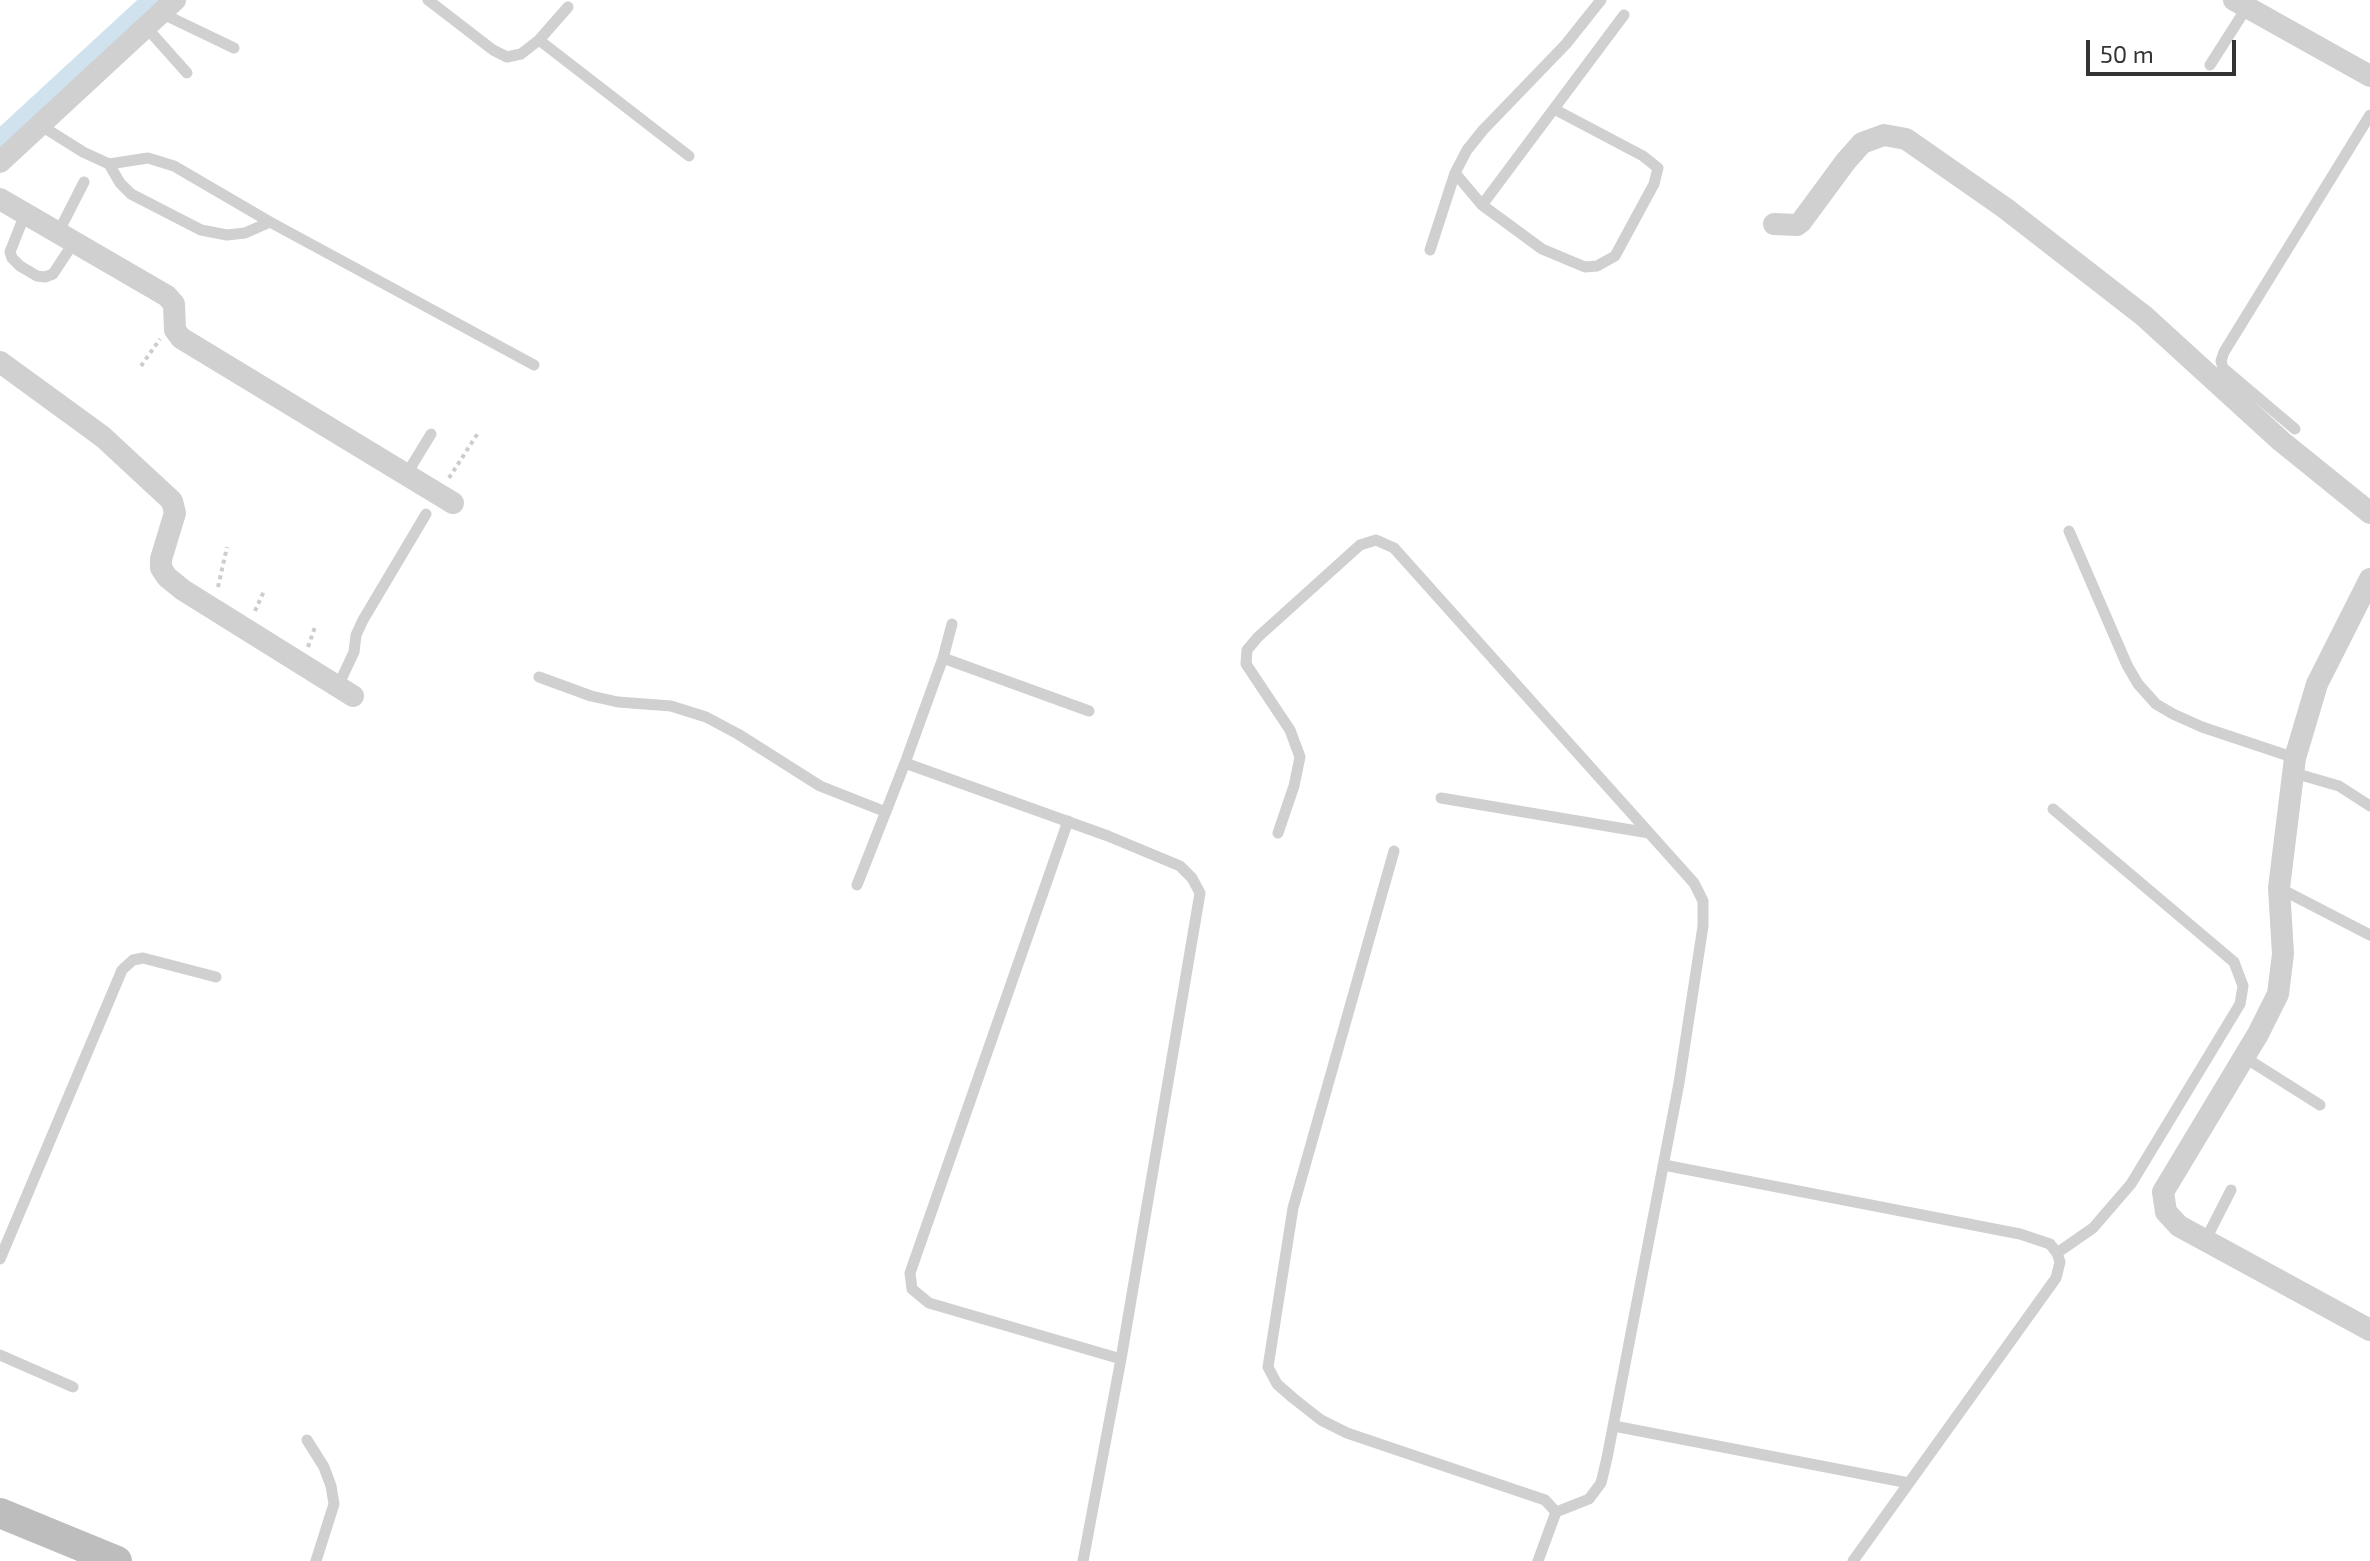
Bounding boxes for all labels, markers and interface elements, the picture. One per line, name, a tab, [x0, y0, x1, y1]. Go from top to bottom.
scale bar	[2090, 24, 2240, 74]
text: 50 m	[2100, 39, 2154, 68]

